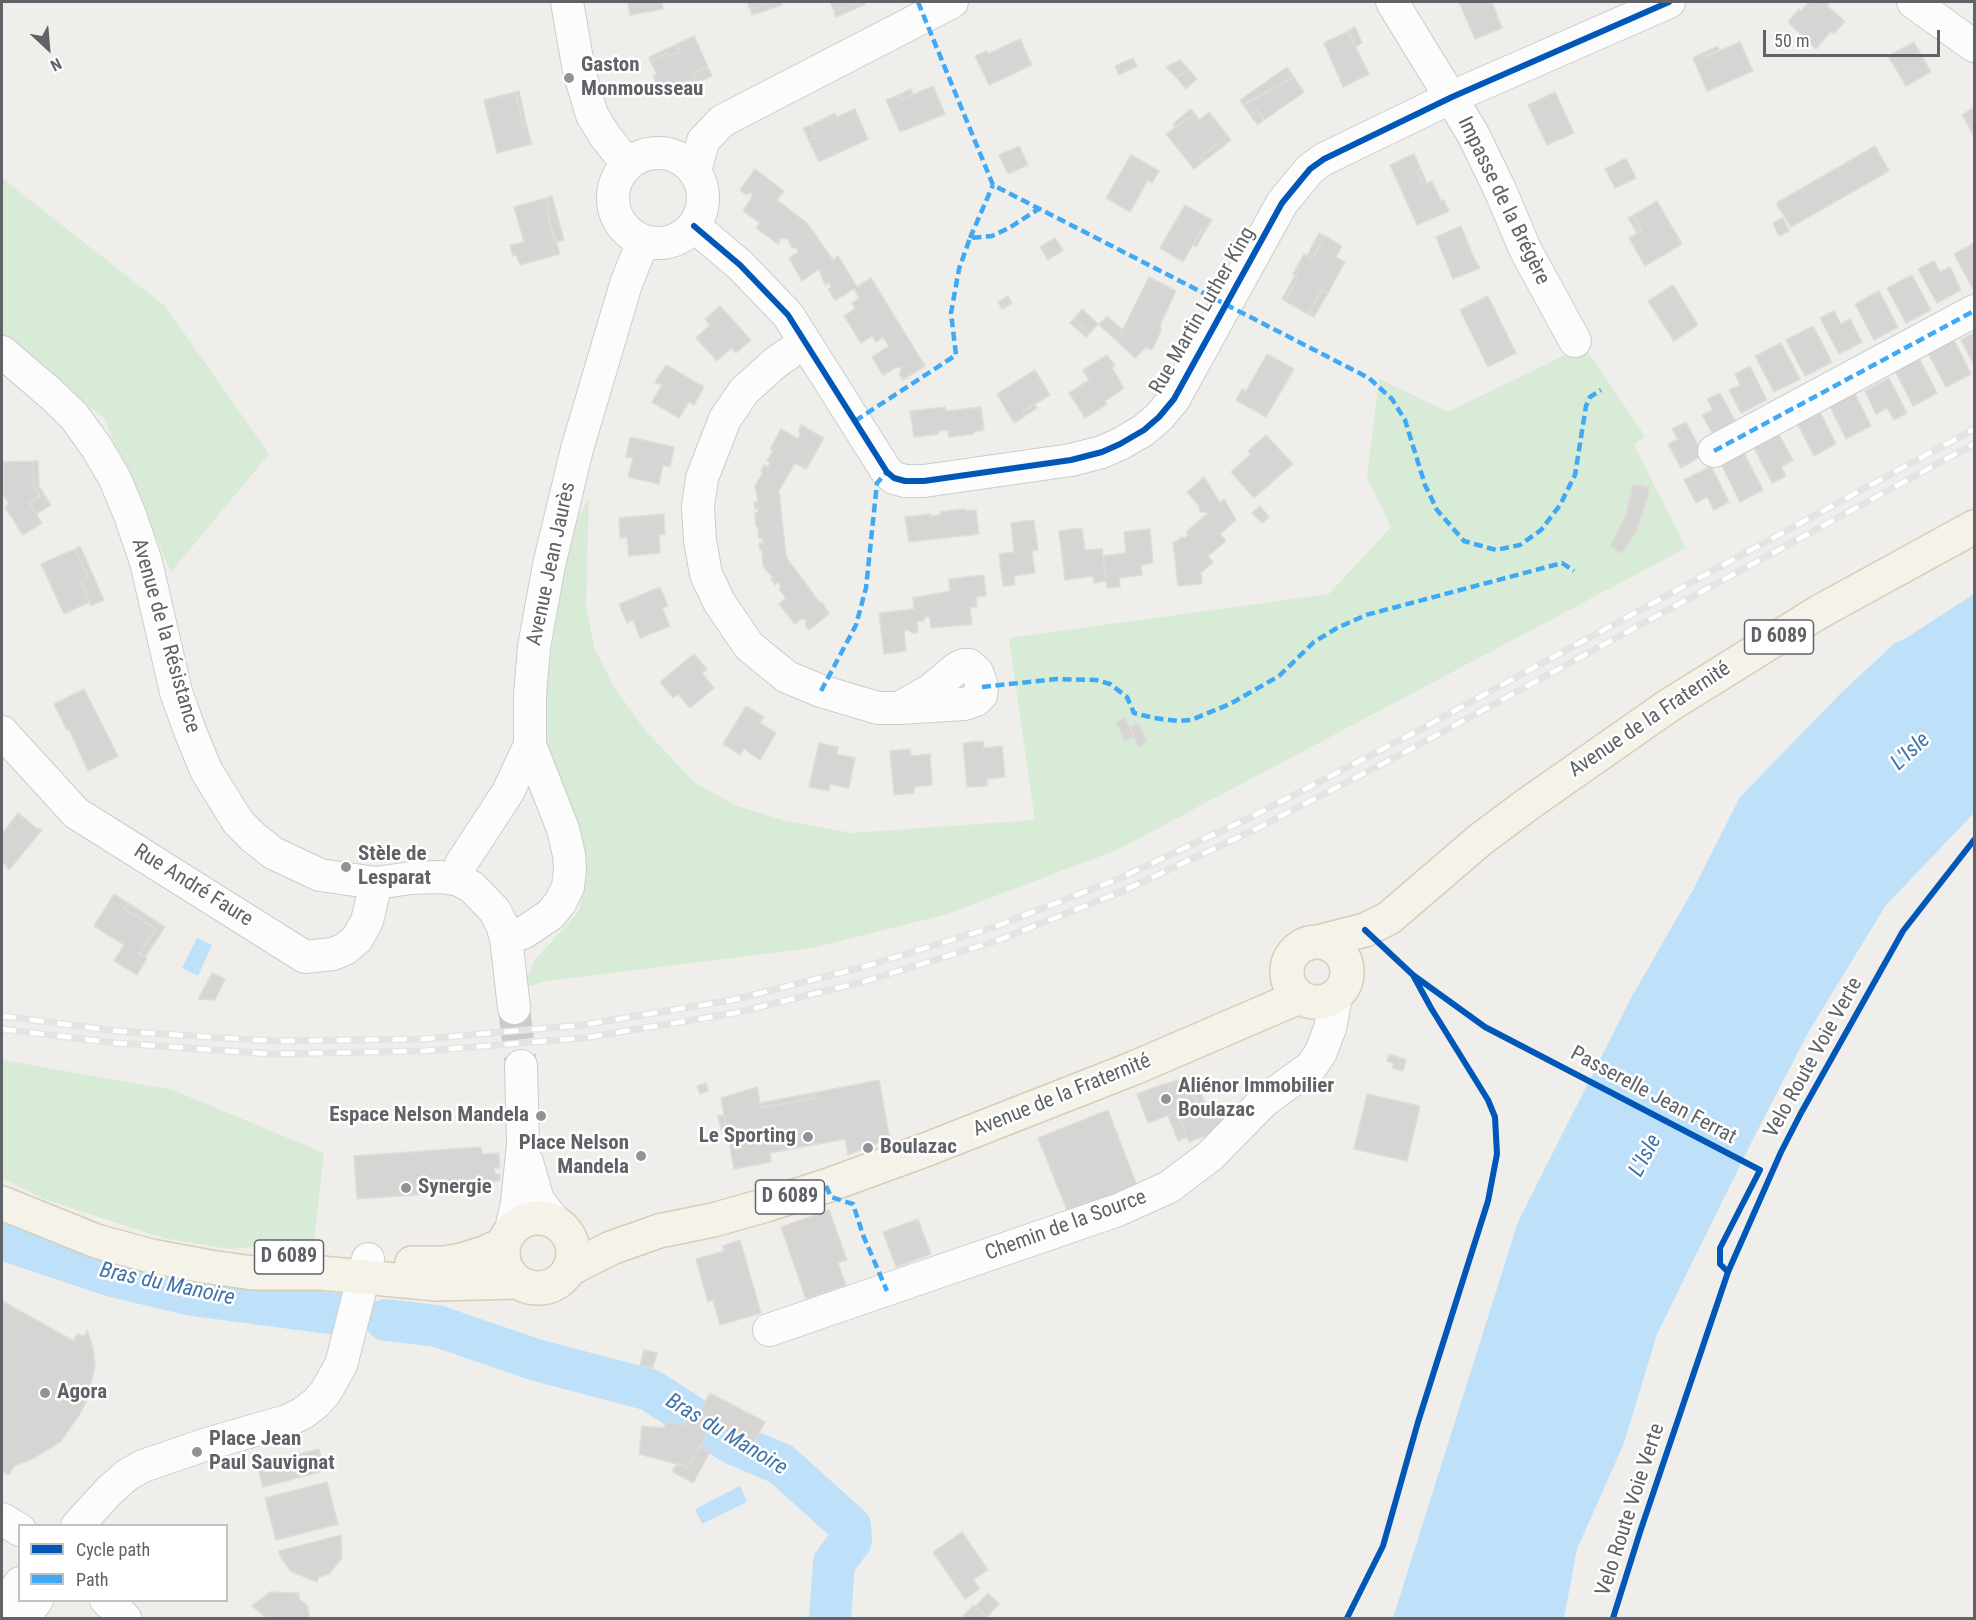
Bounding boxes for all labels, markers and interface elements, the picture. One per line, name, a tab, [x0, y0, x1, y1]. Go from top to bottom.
north arrow	[18, 18, 78, 78]
scale bar	[1766, 18, 1943, 56]
text: 50 m	[1774, 30, 1809, 51]
place label: Gaston Monmousseau	[581, 53, 703, 103]
text: N	[48, 54, 65, 75]
marker: Gaston Monmousseau	[562, 71, 576, 85]
street label: Impasse de la Brégère	[1451, 113, 1555, 289]
street label: Rue Martin Luther King	[1145, 223, 1261, 399]
street label: Avenue Jean Jaurès	[522, 480, 582, 648]
street label: Avenue de la Résistance	[125, 536, 205, 736]
road number: D 6089	[1744, 620, 1814, 654]
street label: Avenue de la Fraternité	[1564, 657, 1736, 783]
water label: L'Isle	[1886, 727, 1936, 777]
street label: Rue André Faure	[129, 839, 257, 933]
place label: Stèle de Lesparat	[358, 842, 431, 892]
marker: Stèle de Lesparat	[339, 860, 353, 874]
street label: Velo Route Voie Verte	[1759, 973, 1869, 1143]
street label: Passerelle Jean Ferrat	[1566, 1042, 1740, 1150]
street label: Avenue de la Fraternité	[969, 1049, 1155, 1143]
place label: Aliénor Immobilier Boulazac	[1178, 1074, 1334, 1124]
marker: Aliénor Immobilier Boulazac	[1159, 1092, 1173, 1106]
place label: Espace Nelson Mandela	[329, 1103, 529, 1129]
marker: Espace Nelson Mandela	[534, 1109, 548, 1123]
place label: Le Sporting	[699, 1124, 796, 1150]
marker: Le Sporting	[801, 1130, 815, 1144]
water label: L'Isle	[1624, 1130, 1668, 1182]
place label: Place Nelson Mandela	[519, 1131, 629, 1181]
place label: Boulazac	[880, 1135, 957, 1161]
marker: Boulazac	[861, 1141, 875, 1155]
marker: Place Nelson Mandela	[634, 1149, 648, 1163]
place label: Synergie	[418, 1175, 492, 1201]
road number: D 6089	[756, 1180, 824, 1214]
marker: Synergie	[399, 1181, 413, 1195]
street label: Chemin de la Source	[982, 1185, 1150, 1267]
road number: D 6089	[254, 1240, 324, 1274]
water label: Bras du Manoire	[97, 1258, 237, 1312]
place label: Agora	[57, 1380, 107, 1406]
marker: Agora	[38, 1386, 52, 1400]
water label: Bras du Manoire	[660, 1388, 792, 1482]
street label: Velo Route Voie Verte	[1591, 1421, 1671, 1599]
place label: Place Jean Paul Sauvignat	[209, 1427, 335, 1477]
marker: Place Jean Paul Sauvignat	[190, 1445, 204, 1459]
legend	[18, 1524, 228, 1602]
text: Cycle path	[76, 1539, 150, 1560]
text: Path	[76, 1569, 109, 1590]

